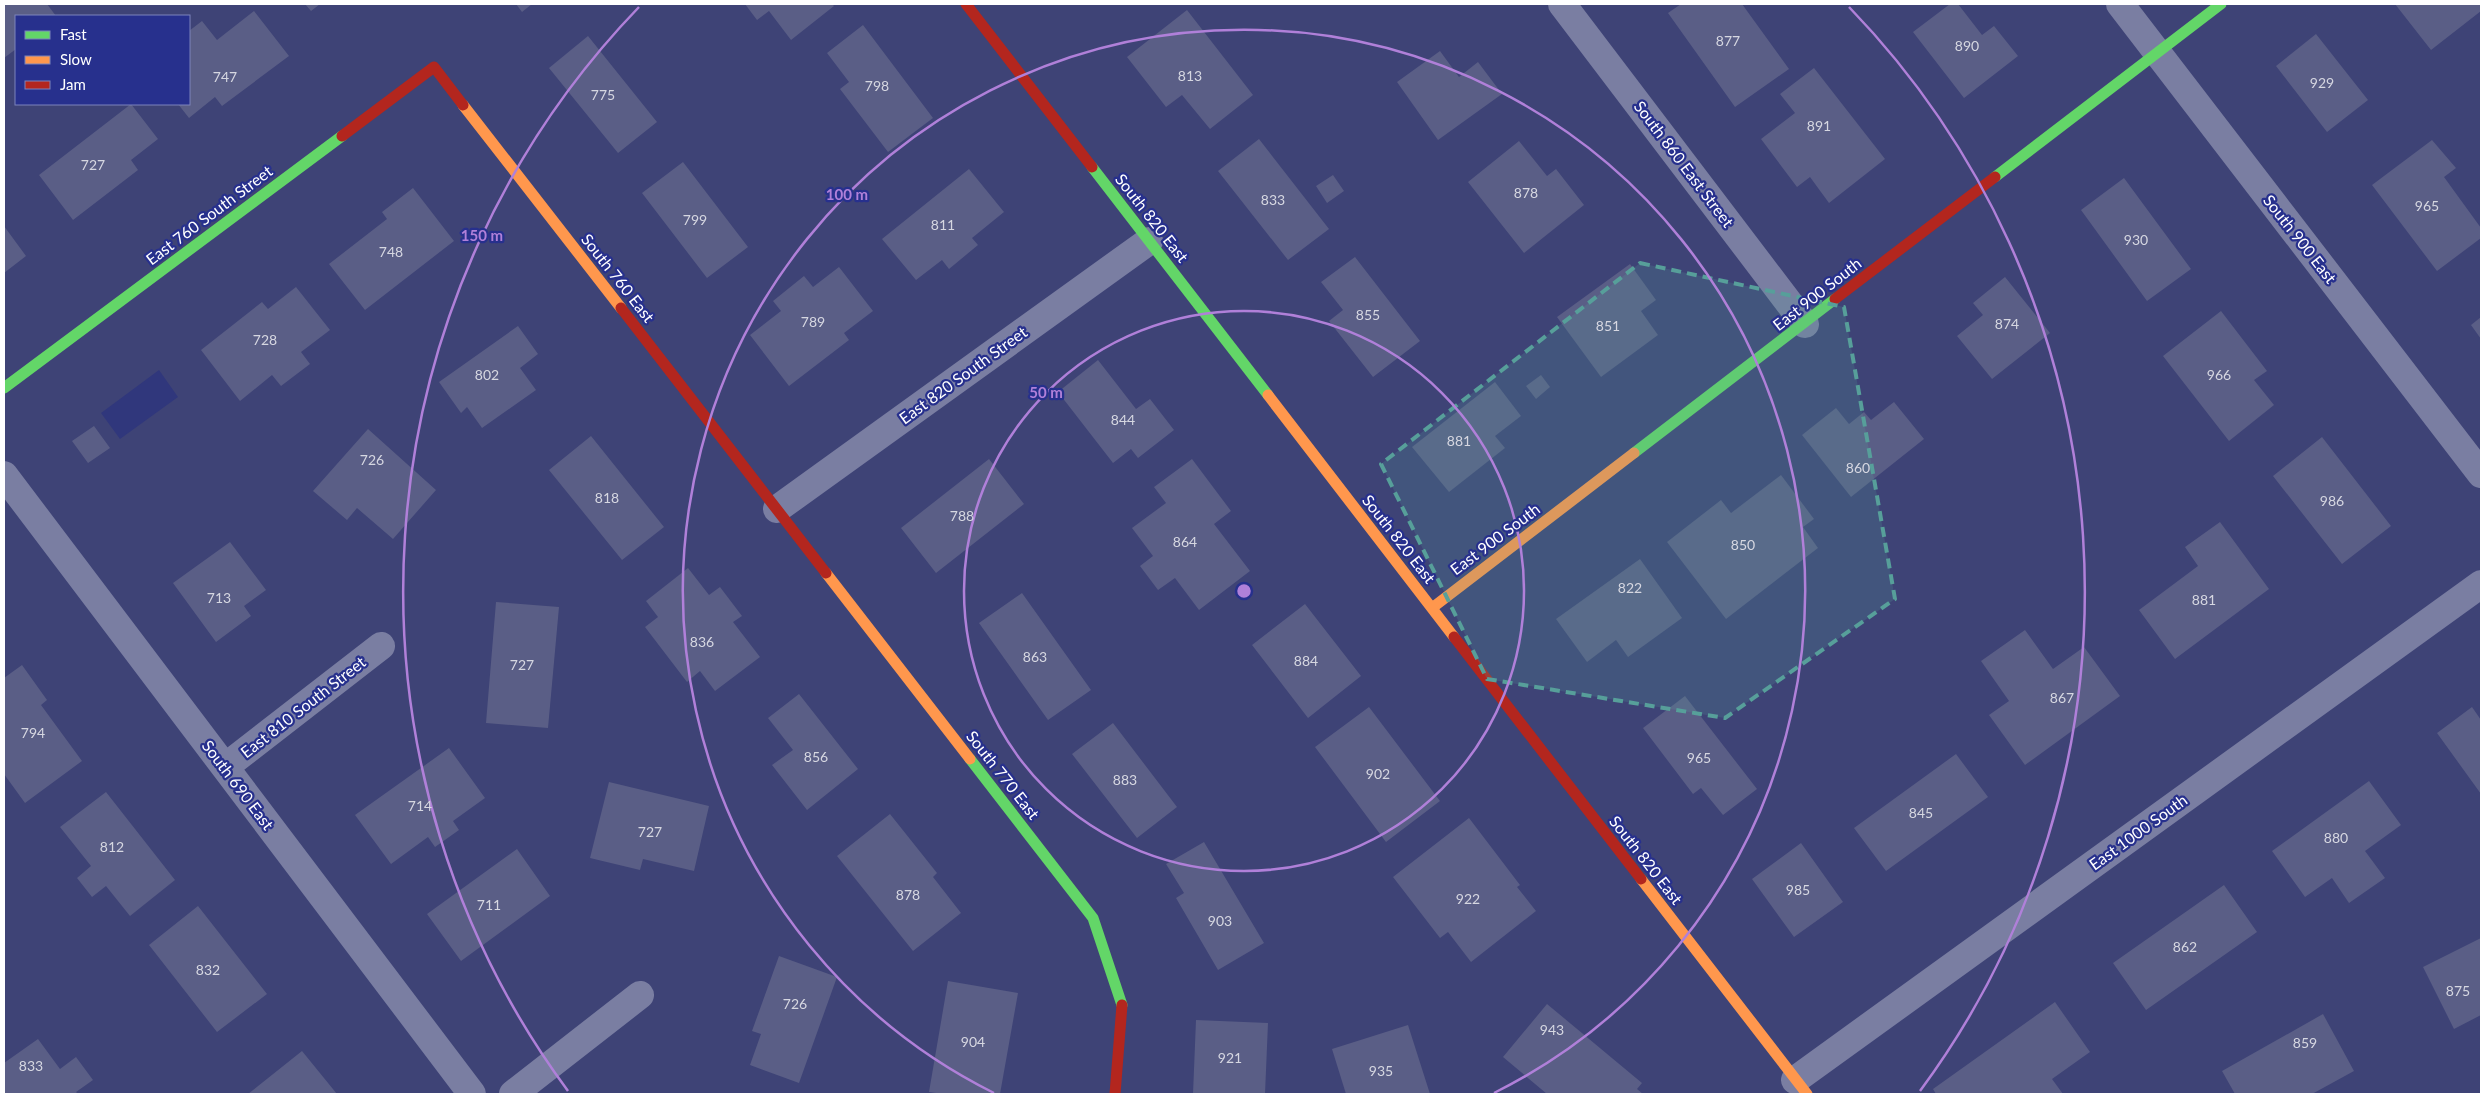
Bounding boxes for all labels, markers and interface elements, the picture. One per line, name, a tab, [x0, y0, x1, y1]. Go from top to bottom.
legend	[15, 15, 190, 105]
text: Fast	[60, 25, 87, 43]
house number: 877	[1716, 32, 1740, 49]
house number: 890	[1955, 37, 1979, 54]
text: Slow	[60, 50, 92, 68]
house number: 813	[1178, 67, 1202, 84]
house number: 747	[213, 68, 237, 85]
house number: 929	[2310, 74, 2334, 91]
text: Jam	[60, 75, 86, 93]
house number: 798	[865, 77, 889, 94]
house number: 775	[591, 86, 615, 103]
street label: South 860 East Street	[1631, 97, 1738, 231]
house number: 891	[1807, 117, 1831, 134]
house number: 727	[81, 156, 105, 173]
street label: East 760 South Street	[142, 161, 276, 268]
street label: South 820 East	[1112, 170, 1193, 266]
house number: 878	[1514, 184, 1538, 201]
text: 100 m	[826, 185, 868, 203]
house number: 833	[1261, 191, 1285, 208]
street label: South 900 East	[2260, 191, 2341, 287]
house number: 965	[2415, 197, 2439, 214]
house number: 799	[683, 211, 707, 228]
house number: 811	[931, 216, 955, 233]
text: 150 m	[461, 226, 503, 244]
street label: South 760 East	[578, 230, 659, 326]
house number: 930	[2124, 231, 2148, 248]
house number: 748	[379, 243, 403, 260]
street label: East 900 South	[1769, 253, 1865, 334]
house number: 855	[1356, 306, 1380, 323]
house number: 789	[801, 313, 825, 330]
house number: 874	[1995, 315, 2019, 332]
house number: 851	[1596, 317, 1620, 334]
street label: East 820 South Street	[895, 322, 1031, 427]
house number: 728	[253, 331, 277, 348]
house number: 802	[475, 366, 499, 383]
house number: 966	[2207, 366, 2231, 383]
text: 50 m	[1029, 383, 1063, 401]
house number: 844	[1111, 411, 1135, 428]
house number: 881	[1447, 432, 1471, 449]
house number: 726	[360, 451, 384, 468]
house number: 860	[1846, 459, 1870, 476]
house number: 818	[595, 489, 619, 506]
street label: South 820 East	[1359, 491, 1440, 587]
house number: 986	[2320, 492, 2344, 509]
street label: East 900 South	[1446, 499, 1543, 578]
house number: 788	[950, 507, 974, 524]
house number: 864	[1173, 533, 1197, 550]
house number: 850	[1731, 536, 1755, 553]
house number: 822	[1618, 579, 1642, 596]
centre of rings	[1235, 582, 1253, 600]
house number: 713	[207, 589, 231, 606]
house number: 881	[2192, 591, 2216, 608]
house number: 836	[690, 633, 714, 650]
house number: 863	[1023, 648, 1047, 665]
street label: East 810 South Street	[236, 652, 369, 761]
house number: 884	[1294, 652, 1318, 669]
house number: 727	[510, 656, 534, 673]
house number: 867	[2050, 689, 2074, 706]
house number: 794	[21, 724, 45, 741]
street label: South 770 East	[963, 727, 1044, 823]
street label: South 690 East	[199, 736, 278, 833]
house number: 856	[804, 748, 828, 765]
house number: 965	[1687, 749, 1711, 766]
house number: 902	[1366, 765, 1390, 782]
house number: 883	[1113, 771, 1137, 788]
street label: East 1000 South	[2085, 790, 2190, 873]
house number: 714	[408, 797, 432, 814]
house number: 845	[1909, 804, 1933, 821]
street label: South 820 East	[1606, 812, 1687, 908]
house number: 727	[638, 823, 662, 840]
house number: 880	[2324, 829, 2348, 846]
house number: 812	[100, 838, 124, 855]
house number: 985	[1786, 881, 1810, 898]
house number: 878	[896, 886, 920, 903]
house number: 922	[1456, 890, 1480, 907]
house number: 711	[477, 896, 501, 913]
house number: 903	[1208, 912, 1232, 929]
house number: 862	[2173, 938, 2197, 955]
house number: 832	[196, 961, 220, 978]
house number: 875	[2446, 982, 2470, 999]
house number: 726	[783, 995, 807, 1012]
house number: 943	[1540, 1021, 1564, 1038]
house number: 904	[961, 1033, 985, 1050]
house number: 859	[2293, 1034, 2317, 1051]
house number: 921	[1218, 1049, 1242, 1066]
house number: 833	[19, 1057, 43, 1074]
house number: 935	[1369, 1062, 1393, 1079]

